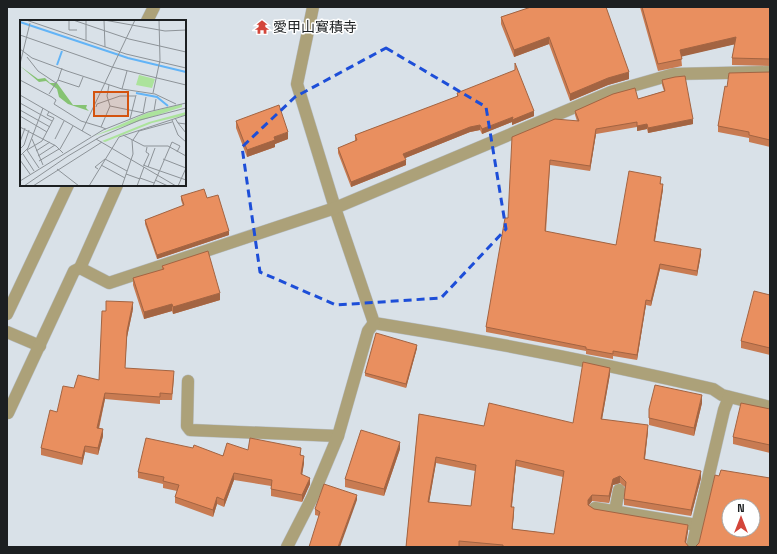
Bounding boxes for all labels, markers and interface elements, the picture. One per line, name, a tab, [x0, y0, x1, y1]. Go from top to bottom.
place label: 愛甲山寳積寺	[273, 18, 357, 36]
temple icon: 愛甲山寳積寺	[254, 19, 270, 35]
inset map	[20, 20, 186, 186]
north arrow	[721, 498, 761, 538]
text: N	[737, 501, 745, 515]

